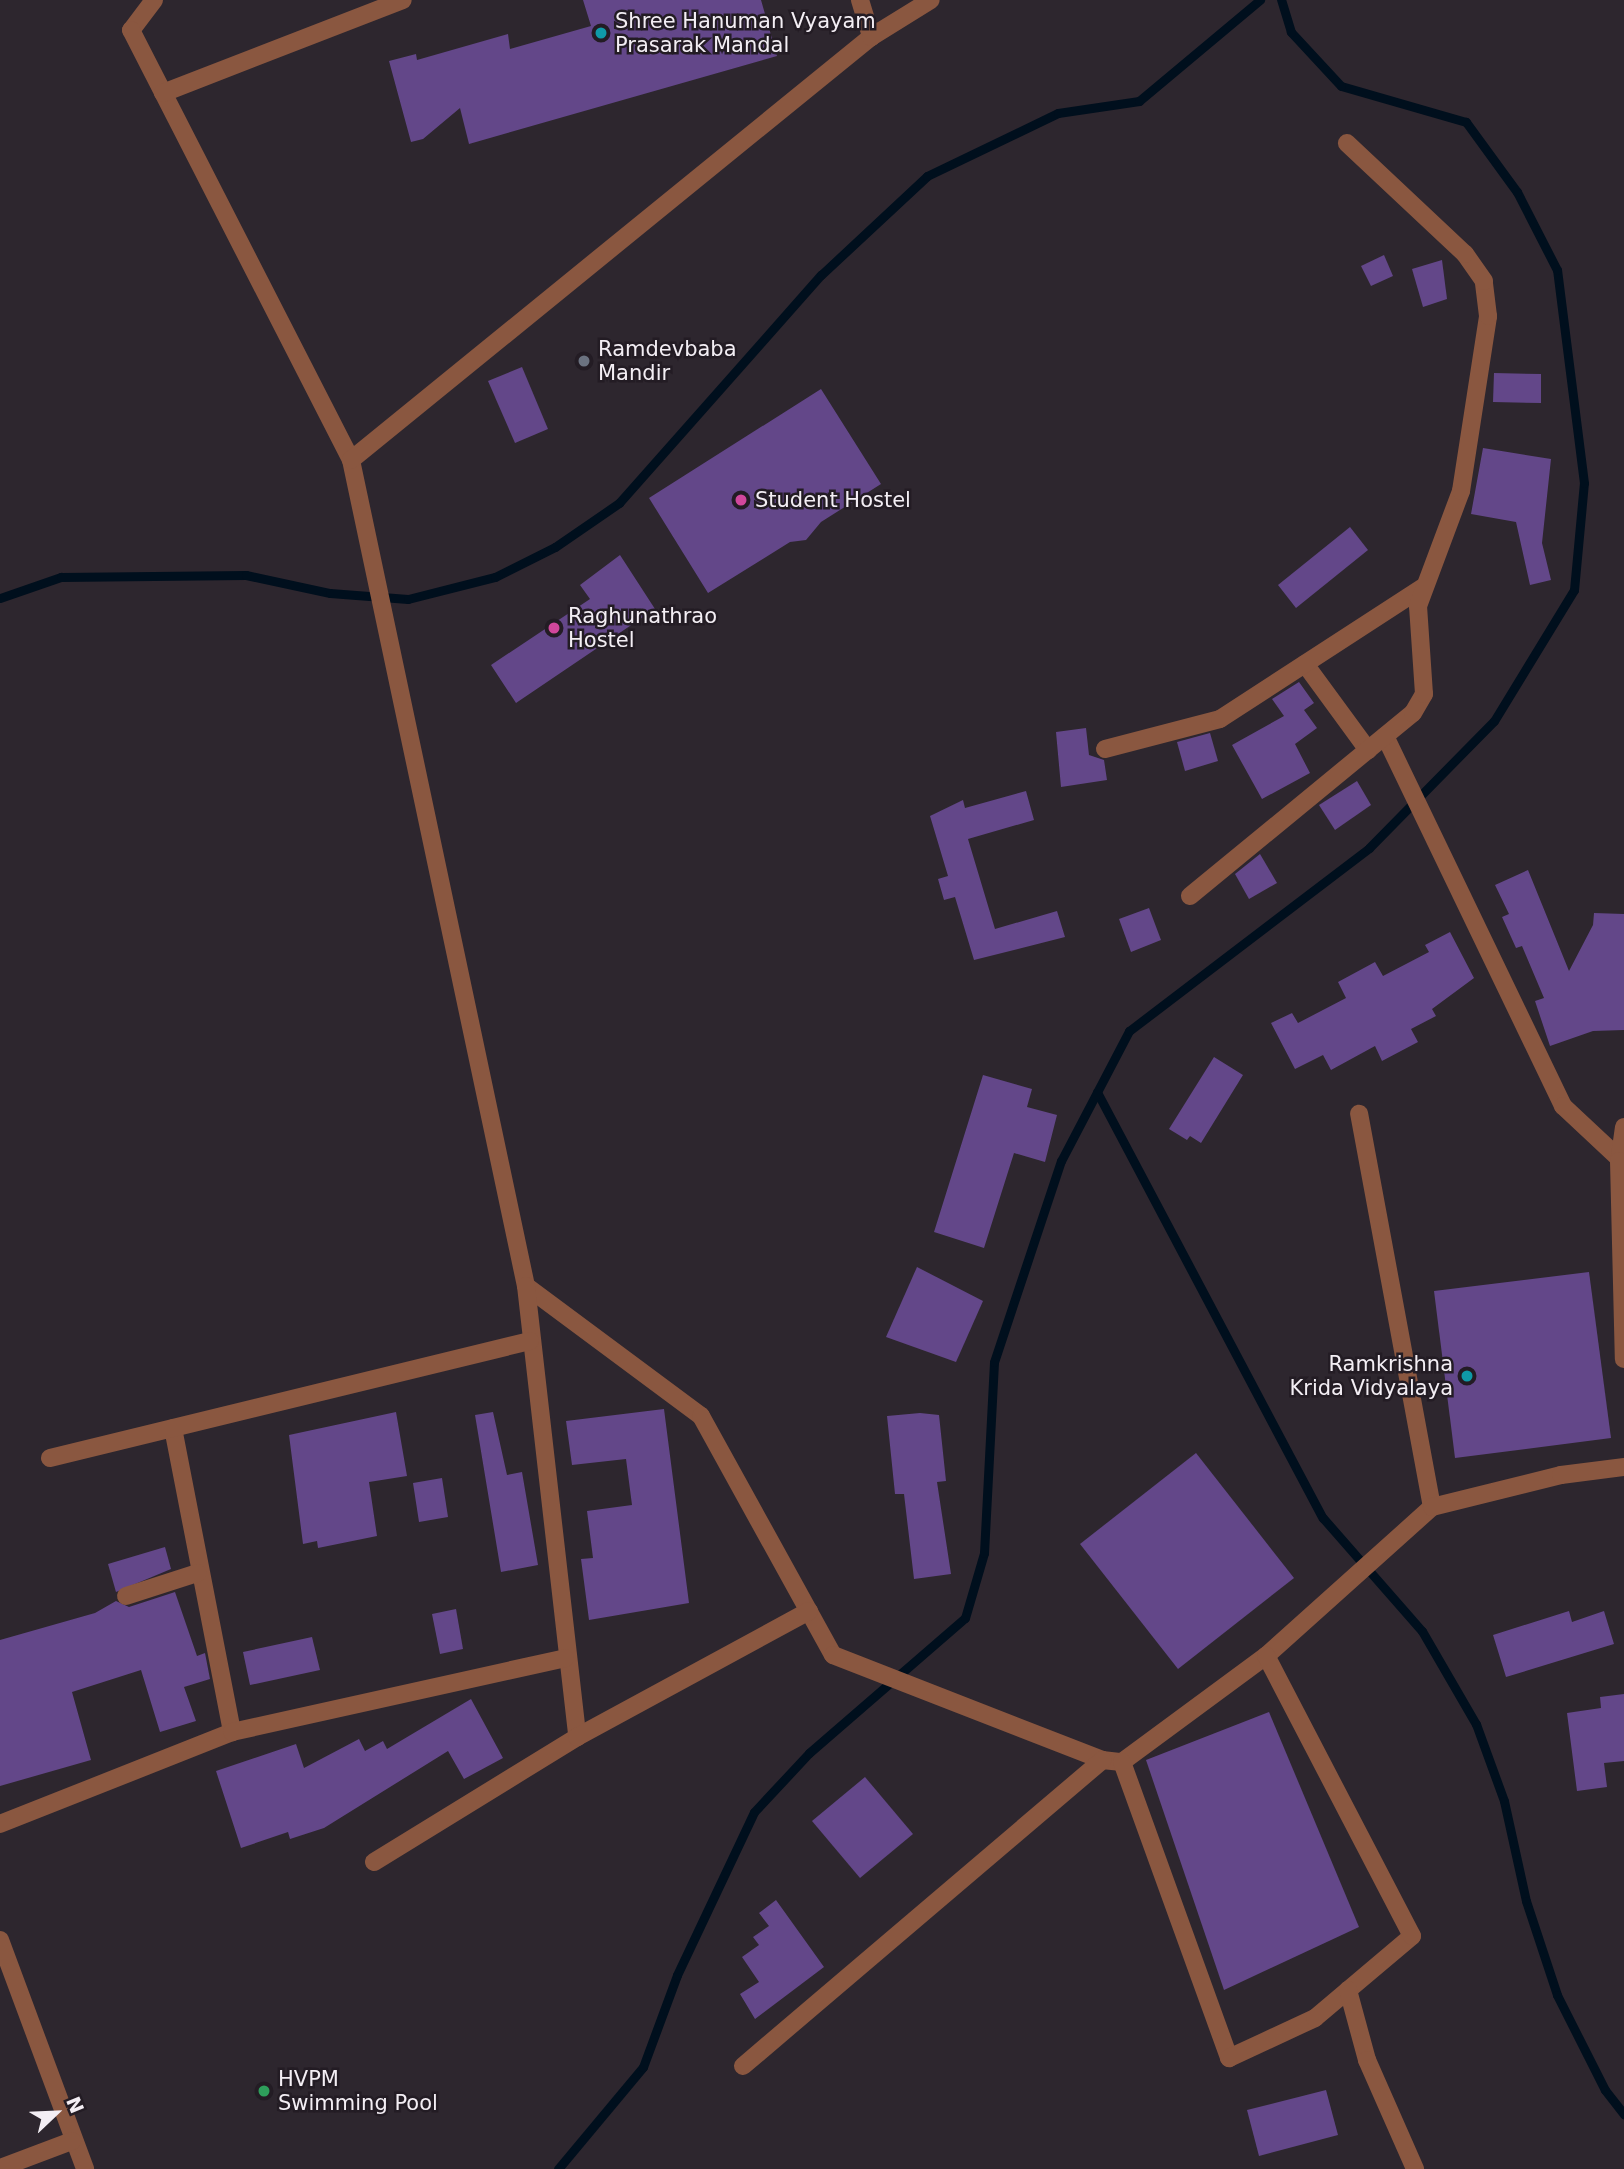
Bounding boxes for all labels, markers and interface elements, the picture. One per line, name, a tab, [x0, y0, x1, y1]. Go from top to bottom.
place label: Shree Hanuman Vyayam Prasarak Mandal	[615, 8, 876, 58]
marker: Shree Hanuman Vyayam Prasarak Mandal	[593, 25, 609, 41]
place label: Ramdevbaba Mandir	[598, 336, 737, 386]
marker: Ramdevbaba Mandir	[576, 353, 592, 369]
place label: Student Hostel	[755, 487, 911, 513]
marker: Student Hostel	[733, 492, 749, 508]
place label: Raghunathrao Hostel	[568, 603, 717, 653]
marker: Raghunathrao Hostel	[546, 620, 562, 636]
place label: Ramkrishna Krida Vidyalaya	[1290, 1351, 1453, 1401]
marker: Ramkrishna Krida Vidyalaya	[1459, 1368, 1475, 1384]
place label: HVPM Swimming Pool	[278, 2066, 438, 2116]
north arrow	[21, 2078, 91, 2148]
marker: HVPM Swimming Pool	[256, 2083, 272, 2099]
text: N	[62, 2093, 89, 2116]

